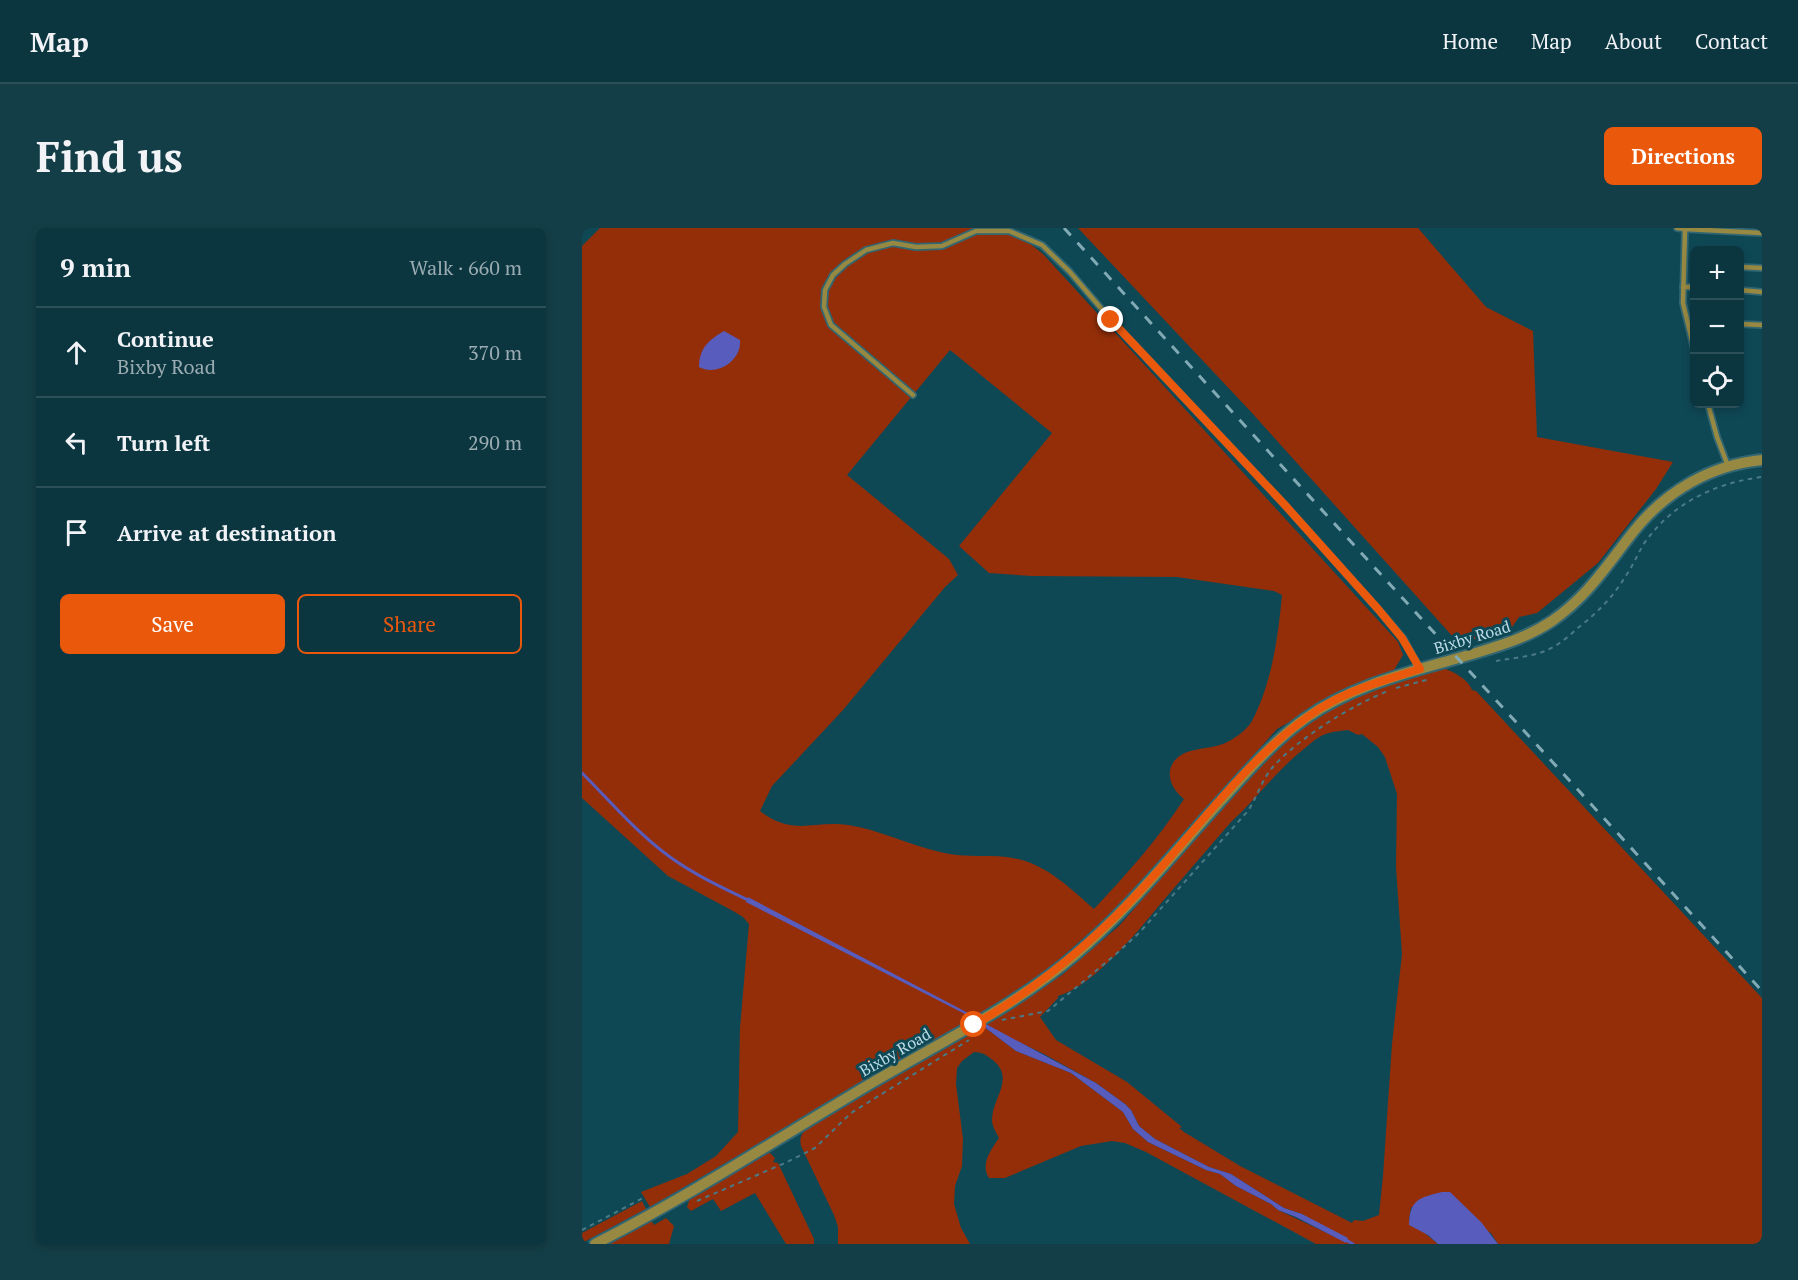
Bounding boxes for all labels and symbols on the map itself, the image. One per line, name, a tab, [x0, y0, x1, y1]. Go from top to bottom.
route end	[1097, 306, 1123, 332]
street label: Bixby Road	[1431, 615, 1513, 659]
route start	[960, 1011, 986, 1037]
street label: Bixby Road	[855, 1023, 935, 1081]

